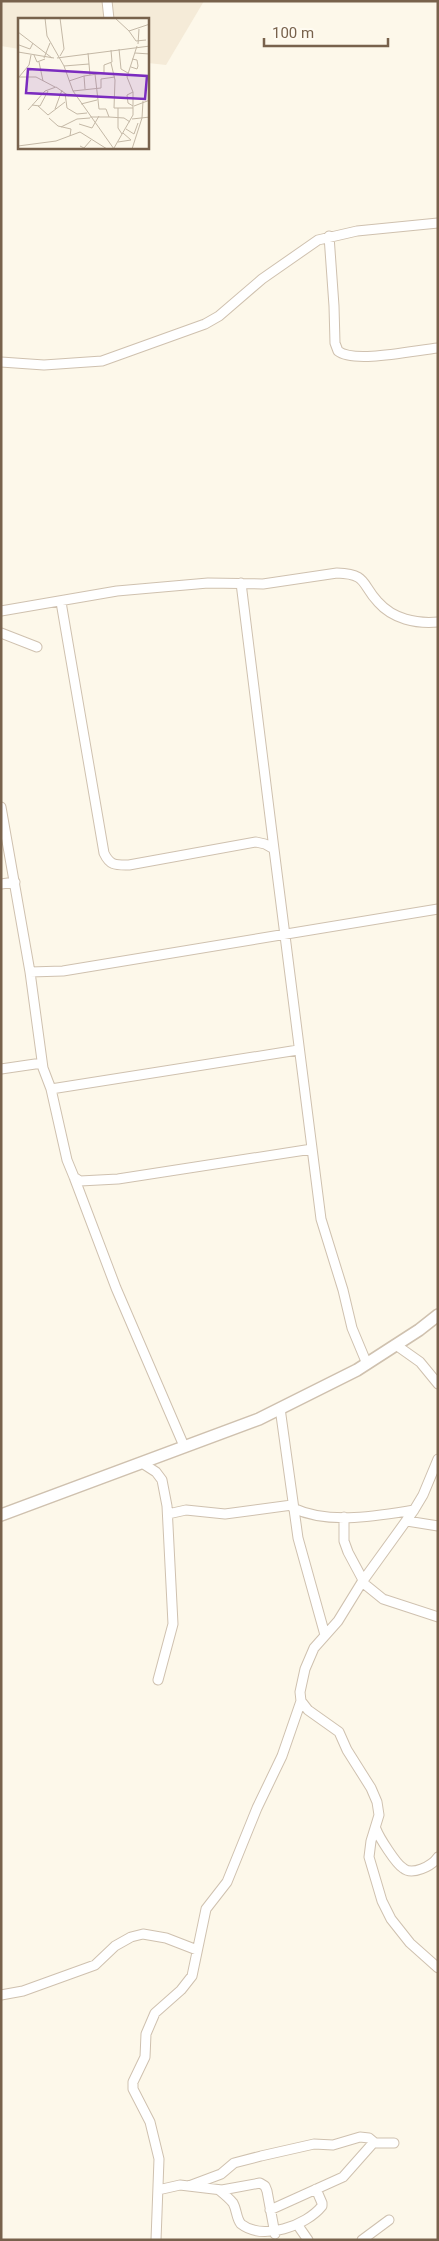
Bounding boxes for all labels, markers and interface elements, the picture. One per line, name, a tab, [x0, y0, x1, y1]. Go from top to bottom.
scale bar	[264, 15, 388, 47]
inset map	[18, 18, 149, 149]
text: 100 m	[272, 24, 314, 42]

